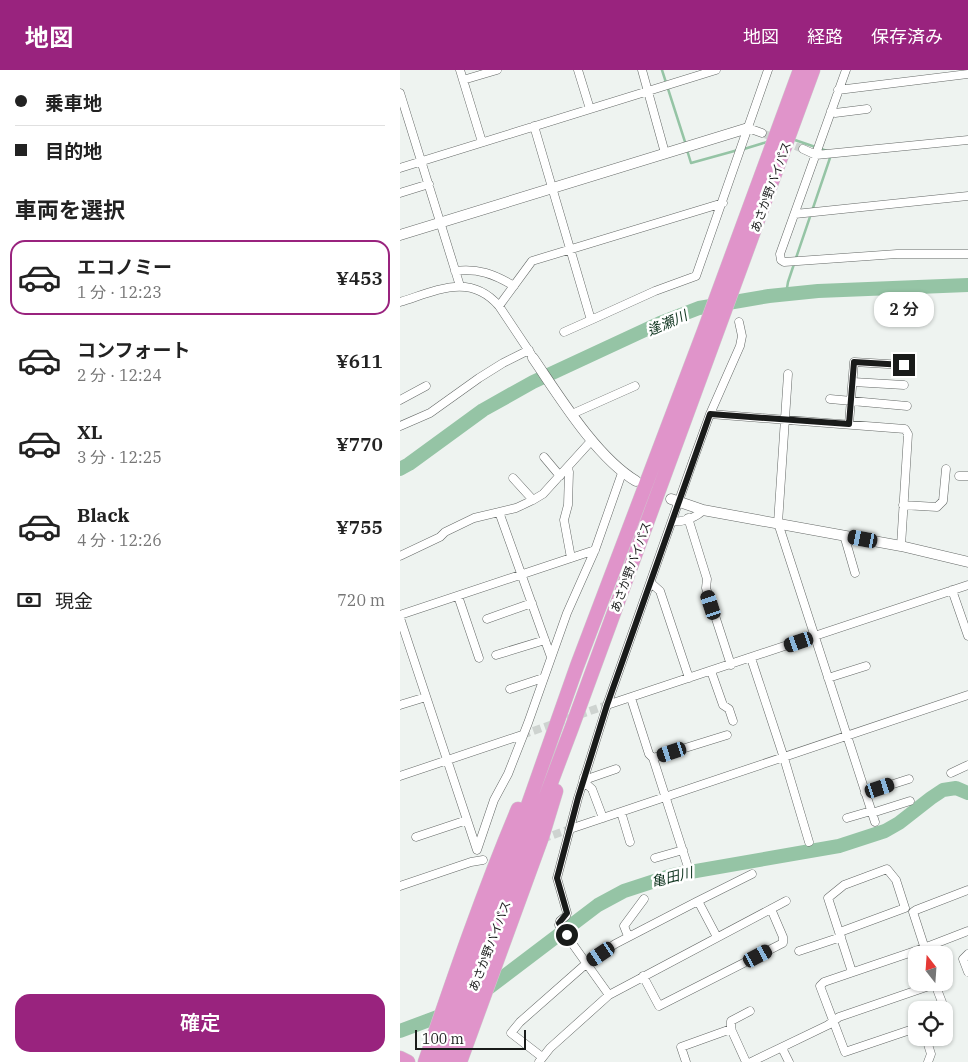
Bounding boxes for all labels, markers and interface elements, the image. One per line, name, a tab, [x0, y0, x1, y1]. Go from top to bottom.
text: 地図	[25, 21, 73, 53]
text: 地図	[743, 25, 779, 48]
text: 経路	[807, 25, 843, 48]
text: 保存済み	[871, 25, 943, 48]
text: 乗車地	[45, 91, 102, 115]
text: 目的地	[45, 139, 102, 163]
street label: あさか野バイパス	[747, 139, 794, 234]
text: 車両を選択	[15, 195, 125, 224]
icon: car	[17, 255, 62, 300]
text: エコノミー	[77, 255, 172, 279]
text: ¥453	[336, 266, 383, 290]
text: 1 分 · 12:23	[77, 282, 162, 302]
callout: 2 分	[874, 292, 934, 328]
text: 2 分	[889, 299, 919, 319]
water label: 逢瀬川	[644, 305, 692, 340]
icon: car	[17, 338, 62, 383]
text: コンフォート	[77, 338, 190, 362]
text: ¥611	[336, 349, 383, 373]
route end	[893, 354, 915, 376]
text: 2 分 · 12:24	[77, 365, 162, 385]
text: XL	[77, 420, 103, 444]
icon: car	[17, 421, 62, 466]
text: ¥770	[336, 432, 383, 456]
text: 3 分 · 12:25	[77, 447, 162, 467]
text: Black	[77, 503, 129, 527]
icon: car	[17, 504, 62, 549]
text: ¥755	[336, 515, 383, 539]
street label: あさか野バイパス	[607, 519, 654, 614]
car	[846, 529, 879, 549]
text: 4 分 · 12:26	[77, 530, 162, 550]
icon: cash	[15, 586, 43, 614]
car	[699, 588, 722, 622]
text: 現金	[55, 589, 93, 613]
text: 720 m	[337, 590, 385, 610]
car	[782, 630, 815, 654]
car	[655, 740, 688, 764]
car	[863, 776, 896, 800]
water label: 亀田川	[649, 863, 696, 891]
street label: あさか野バイパス	[465, 898, 514, 993]
route start	[556, 924, 578, 946]
car	[584, 939, 617, 969]
car	[741, 942, 774, 970]
north arrow	[908, 946, 952, 991]
map controls	[908, 946, 953, 1046]
button: 確定	[15, 994, 385, 1052]
button: locate	[908, 1001, 953, 1046]
scale bar	[415, 1027, 526, 1050]
text: 100 m	[422, 1030, 464, 1048]

